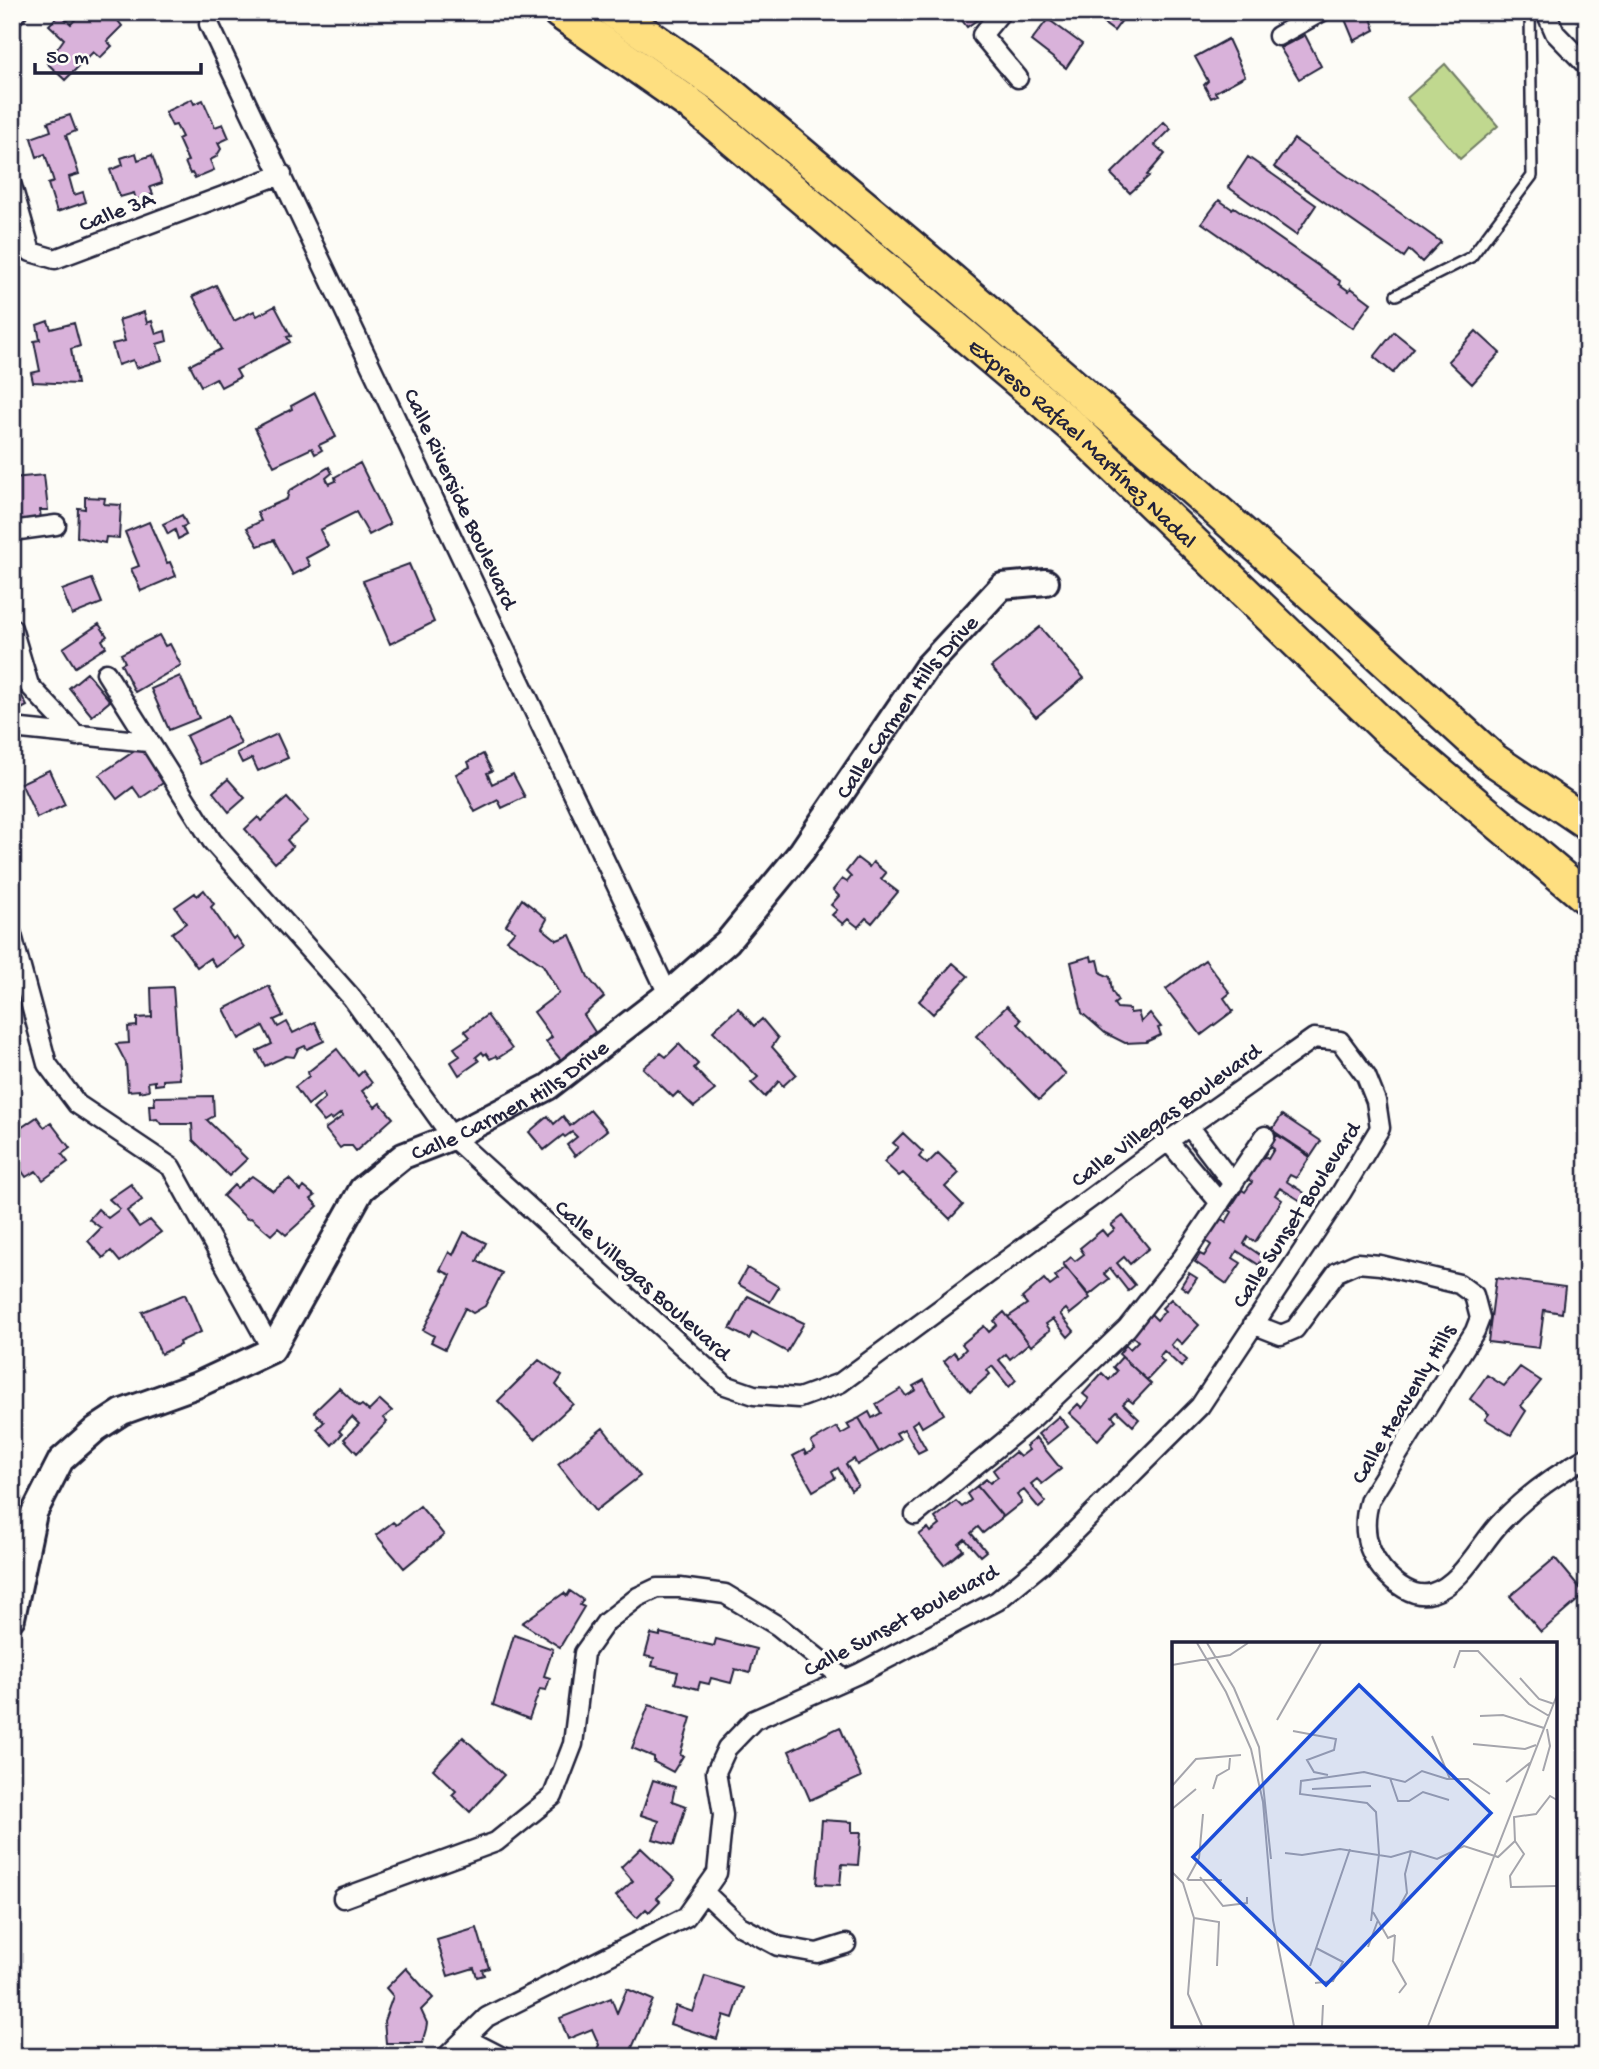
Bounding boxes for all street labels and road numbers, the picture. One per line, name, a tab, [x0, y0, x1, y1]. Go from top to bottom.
street label: Calle 3A	[76, 186, 160, 240]
street label: Expreso Rafael Martínez Nadal	[961, 334, 1201, 556]
street label: Calle Riverside Boulevard	[396, 385, 522, 615]
street label: Calle Carmen Hills Drive	[831, 610, 986, 805]
street label: Calle Carmen Hills Drive	[408, 1035, 616, 1168]
street label: Calle Villegas Boulevard	[1067, 1038, 1269, 1195]
street label: Calle Sunset Boulevard	[1228, 1117, 1369, 1314]
street label: Calle Villegas Boulevard	[548, 1195, 737, 1369]
street label: Calle Heavenly Hills	[1347, 1319, 1464, 1490]
street label: Calle Sunset Boulevard	[800, 1559, 1005, 1685]

